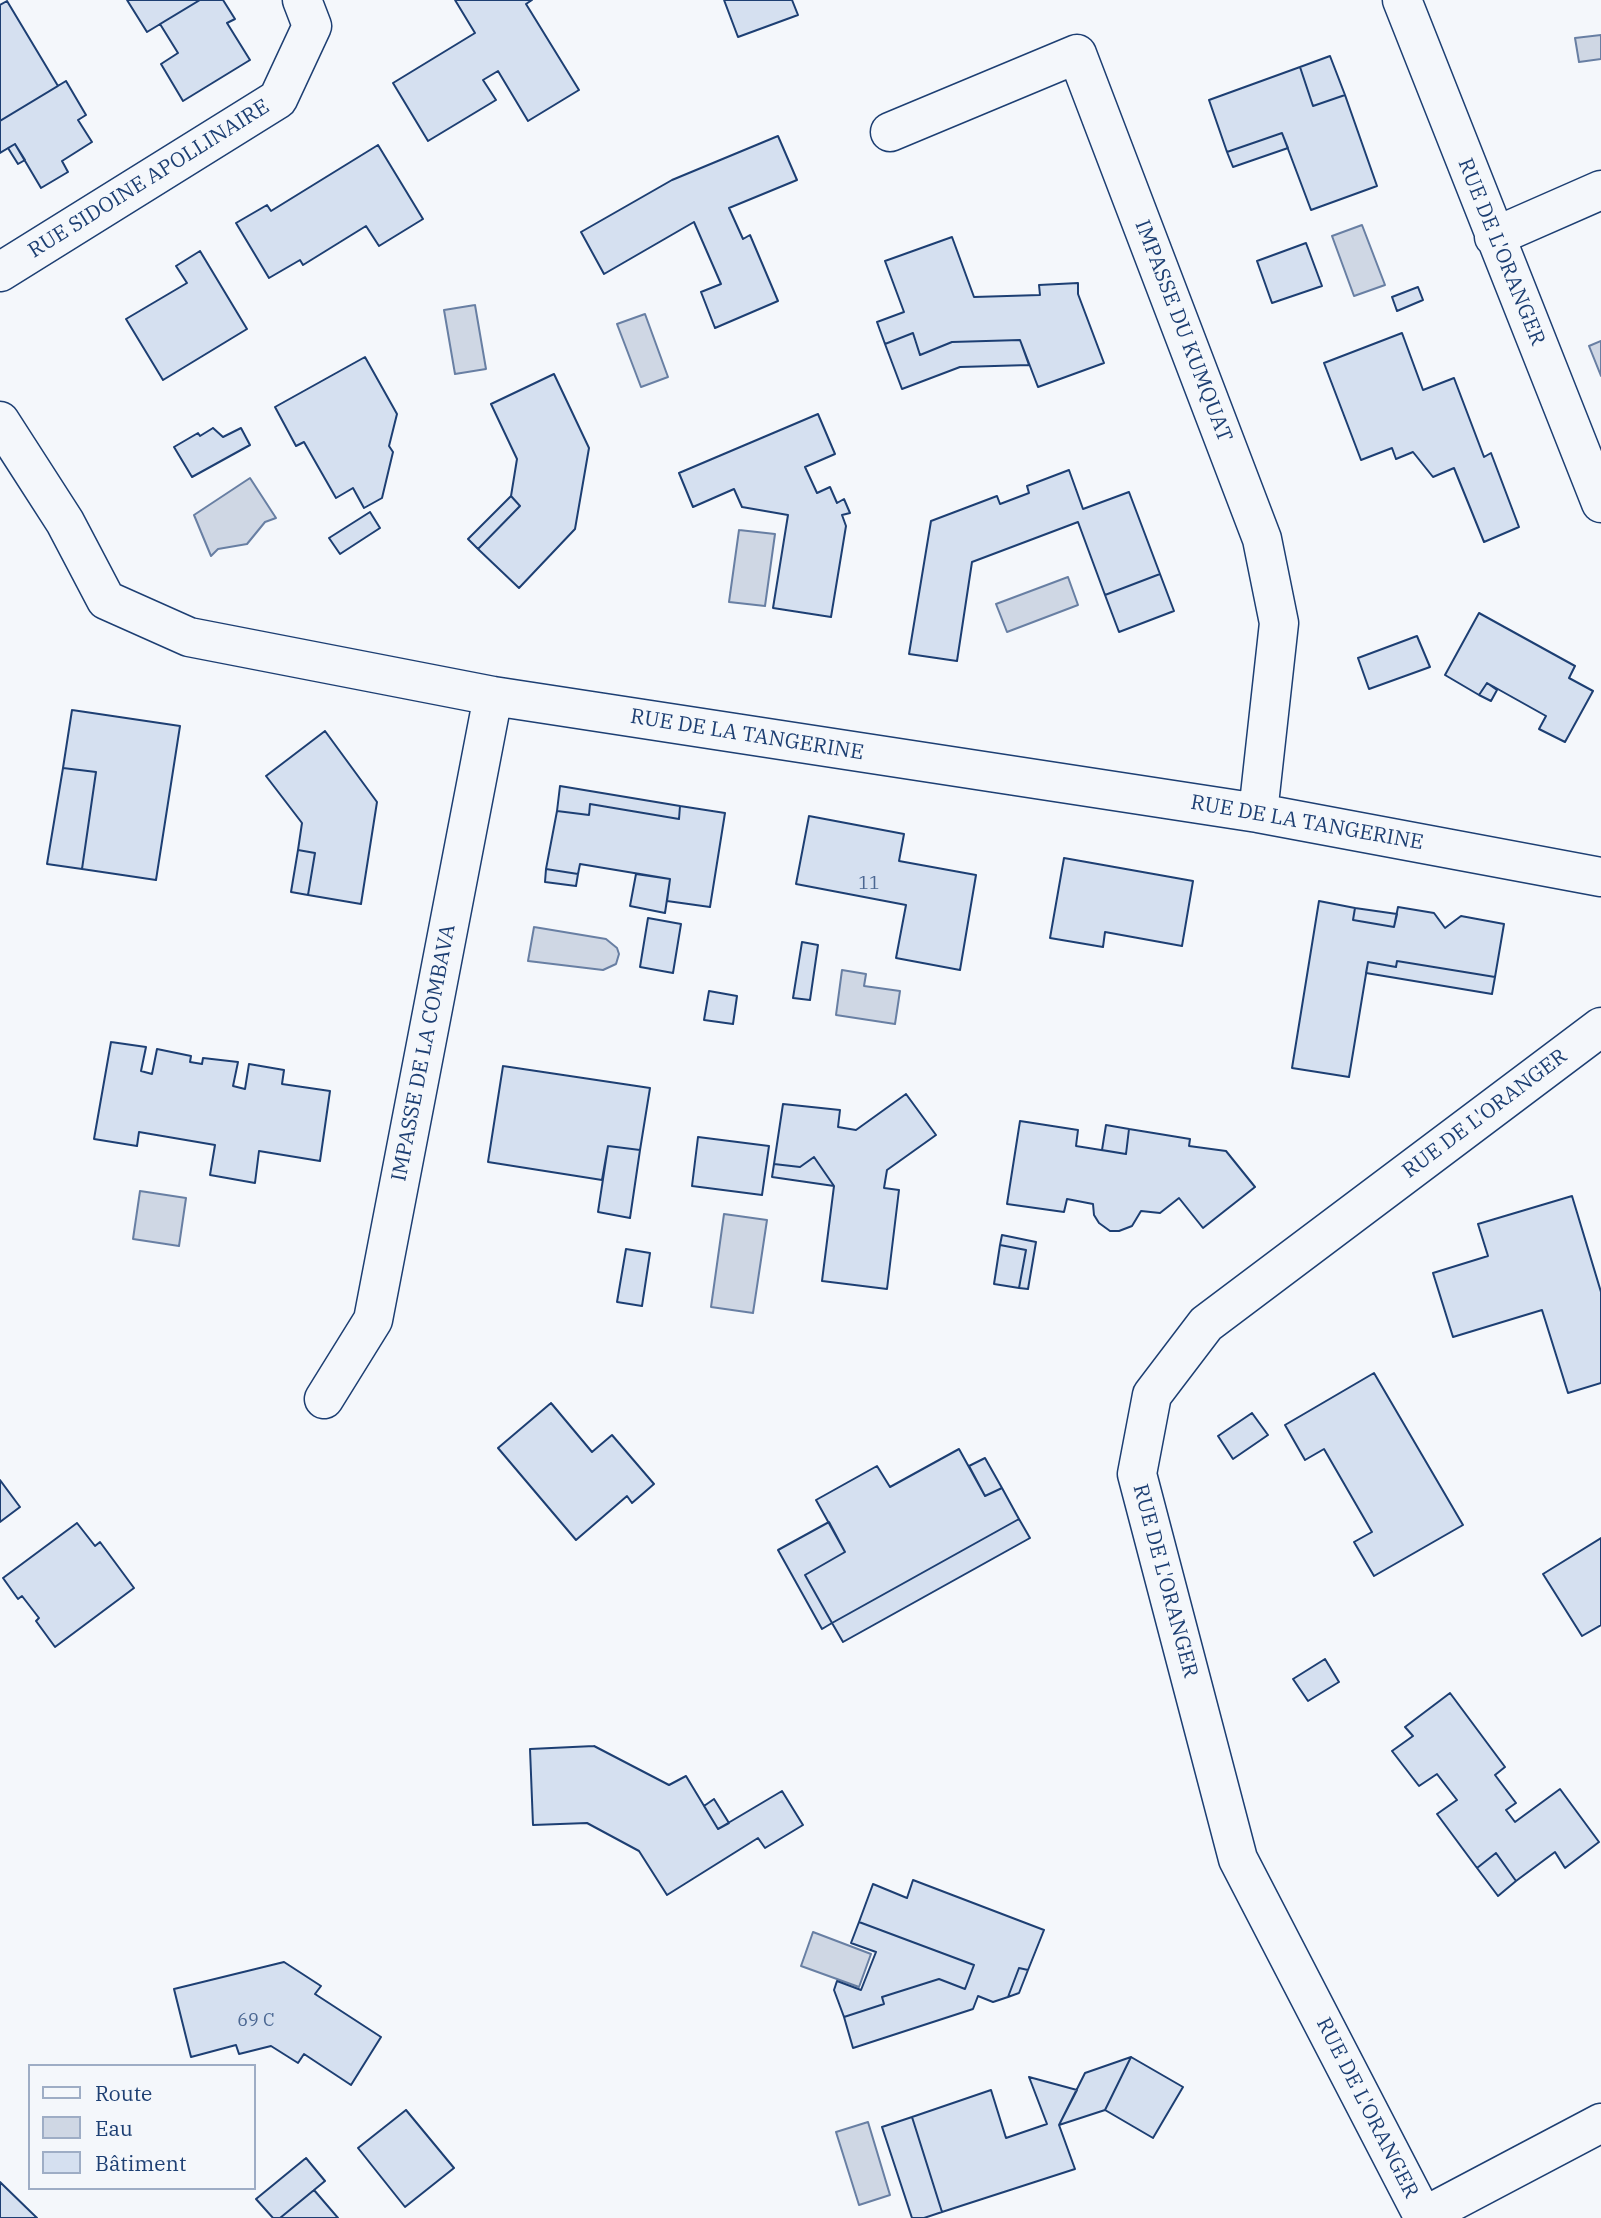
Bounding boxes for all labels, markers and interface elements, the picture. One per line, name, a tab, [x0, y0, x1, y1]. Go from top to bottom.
street label: RUE SIDOINE APOLLINAIRE	[24, 94, 274, 264]
street label: RUE DE L'ORANGER	[1452, 155, 1550, 349]
street label: IMPASSE DU KUMQUAT	[1129, 216, 1237, 446]
street label: RUE DE LA TANGERINE	[629, 704, 865, 766]
street label: RUE DE LA TANGERINE	[1189, 790, 1425, 856]
house number: 11	[858, 873, 880, 895]
street label: IMPASSE DE LA COMBAVA	[387, 922, 461, 1184]
street label: RUE DE L'ORANGER	[1398, 1044, 1572, 1184]
street label: RUE DE L'ORANGER	[1127, 1481, 1203, 1681]
house number: 69 C	[237, 2010, 275, 2032]
street label: RUE DE L'ORANGER	[1310, 2013, 1424, 2203]
legend	[28, 2064, 256, 2190]
text: Route	[95, 2079, 152, 2107]
text: Eau	[95, 2114, 133, 2142]
text: Bâtiment	[95, 2149, 186, 2177]

